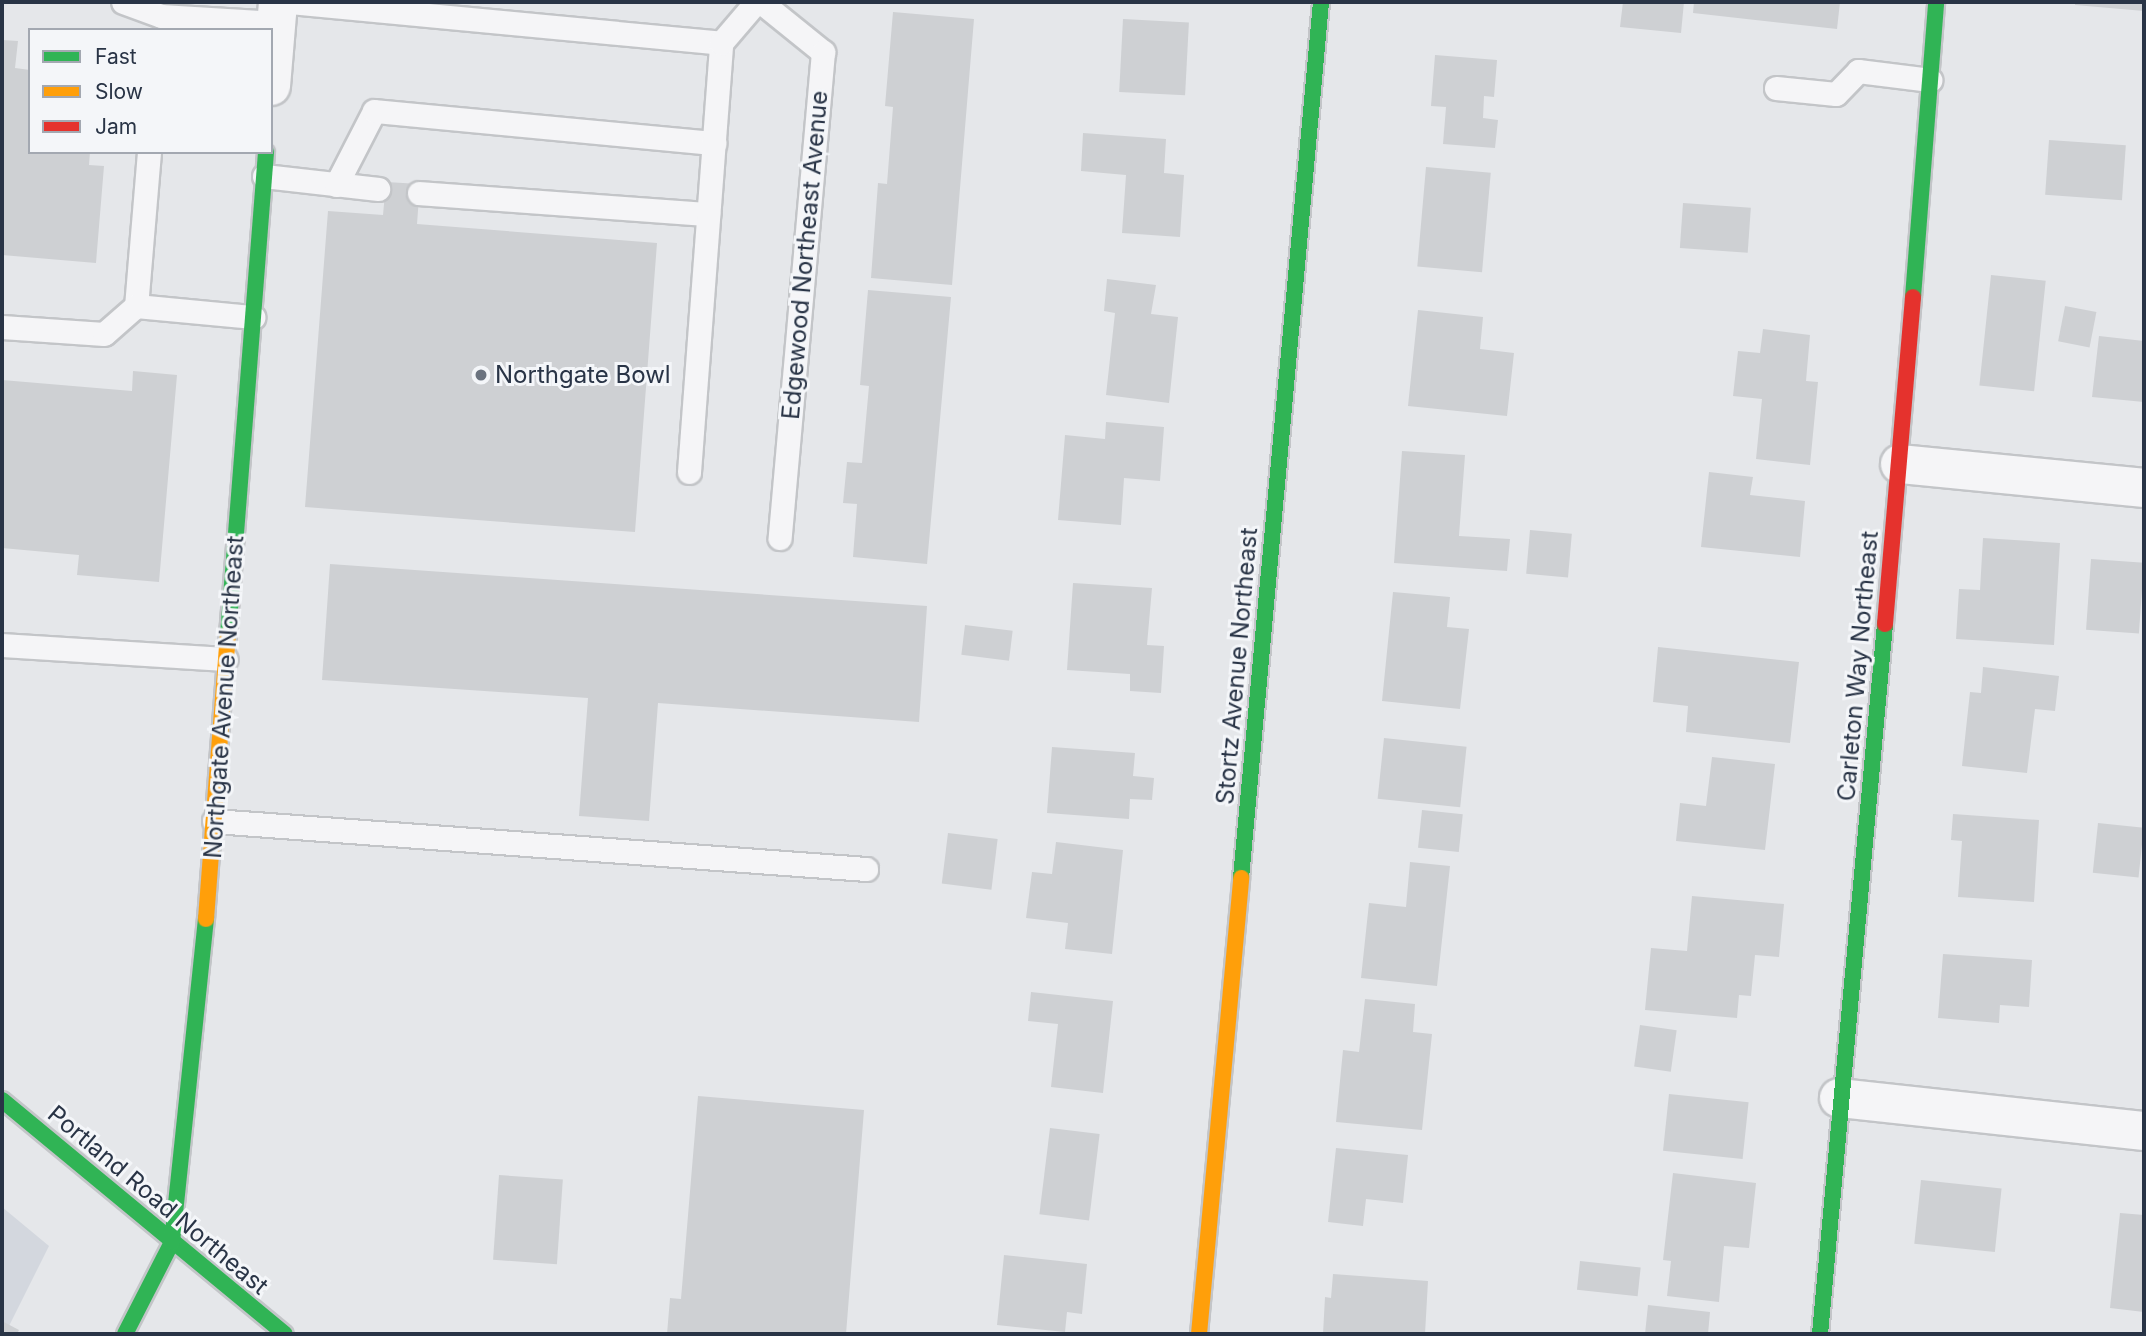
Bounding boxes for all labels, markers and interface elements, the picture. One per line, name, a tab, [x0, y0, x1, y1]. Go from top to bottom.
legend	[28, 28, 273, 154]
text: Fast	[95, 44, 137, 69]
text: Slow	[95, 79, 143, 104]
street label: Edgewood Northeast Avenue	[776, 89, 834, 421]
text: Jam	[95, 114, 137, 139]
place label: Northgate Bowl	[495, 361, 671, 389]
marker: Northgate Bowl	[473, 367, 489, 383]
street label: Stortz Avenue Northeast	[1211, 526, 1263, 806]
street label: Carleton Way Northeast	[1832, 530, 1884, 802]
street label: Northgate Avenue Northeast	[198, 535, 250, 859]
street label: Portland Road Northeast	[42, 1099, 274, 1301]

